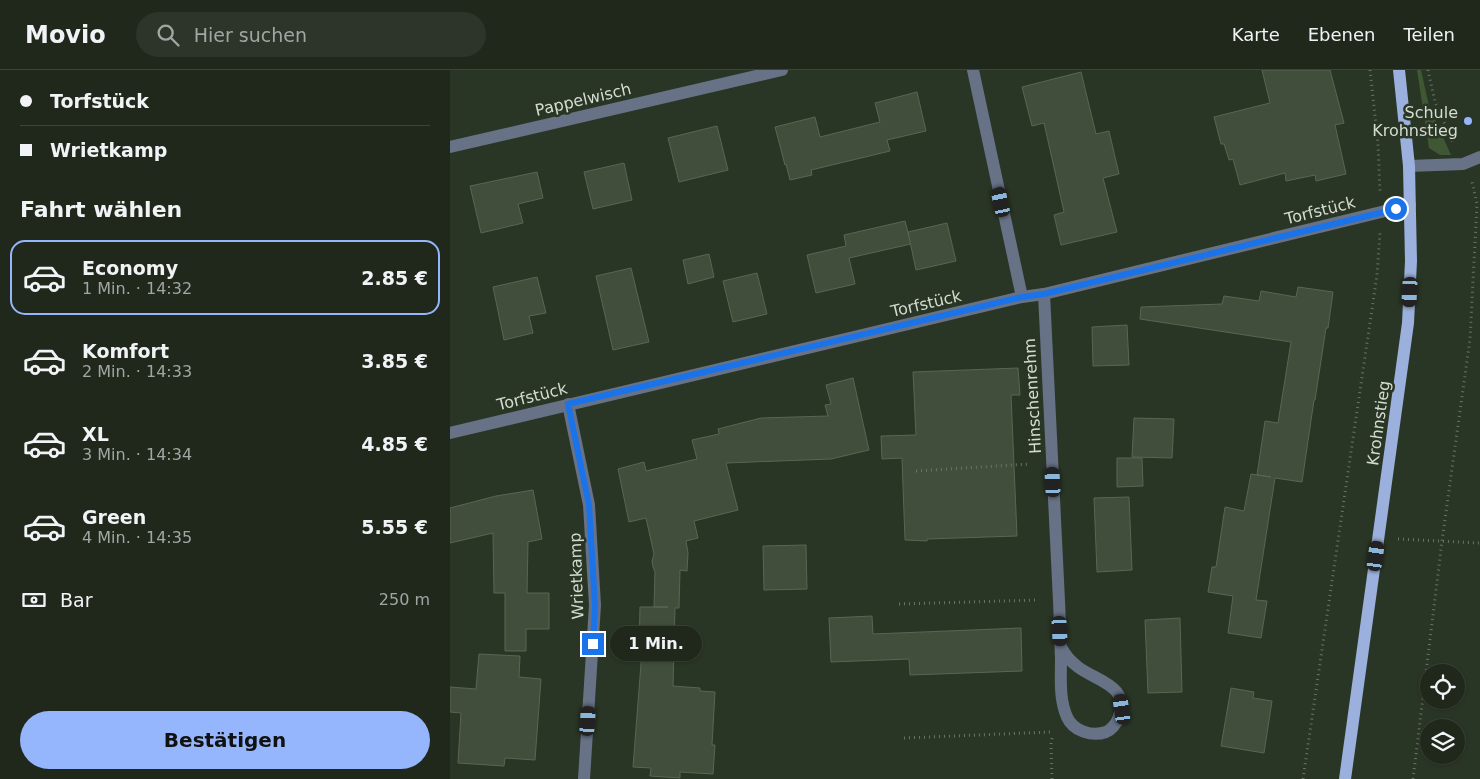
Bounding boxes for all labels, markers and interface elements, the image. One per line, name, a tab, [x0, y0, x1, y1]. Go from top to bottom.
search box	[136, 12, 486, 57]
text: Movio	[25, 21, 106, 49]
icon: search	[154, 21, 182, 49]
text: Hier suchen	[194, 24, 307, 46]
text: Karte	[1232, 24, 1280, 45]
text: Ebenen	[1308, 24, 1376, 45]
text: Teilen	[1404, 24, 1455, 45]
street label: Pappelwisch	[533, 79, 633, 120]
text: Torfstück	[50, 90, 149, 112]
place label: Schule Krohnstieg	[1372, 103, 1458, 140]
marker: Schule Krohnstieg	[1462, 115, 1474, 127]
text: Wrietkamp	[50, 139, 167, 161]
car	[990, 186, 1011, 218]
street label: Torfstück	[1282, 192, 1358, 229]
text: Fahrt wählen	[20, 197, 182, 222]
route start	[1385, 198, 1407, 220]
icon: car	[22, 255, 67, 300]
text: Economy	[82, 257, 178, 279]
text: 2.85 €	[361, 267, 428, 289]
car	[1401, 277, 1418, 307]
text: 1 Min. · 14:32	[82, 279, 192, 298]
street label: Torfstück	[888, 286, 964, 321]
icon: car	[22, 338, 67, 383]
street label: Hinschenrehm	[1020, 338, 1045, 454]
text: Komfort	[82, 340, 169, 362]
text: 3.85 €	[361, 350, 428, 372]
text: 2 Min. · 14:33	[82, 362, 192, 381]
street label: Torfstück	[494, 378, 570, 415]
street label: Krohnstieg	[1363, 379, 1394, 467]
icon: car	[22, 421, 67, 466]
text: XL	[82, 423, 109, 445]
text: 4.85 €	[361, 433, 428, 455]
text: 3 Min. · 14:34	[82, 445, 192, 464]
car	[1044, 467, 1061, 497]
icon: car	[22, 504, 67, 549]
text: Green	[82, 506, 146, 528]
text: 5.55 €	[361, 516, 428, 538]
text: 4 Min. · 14:35	[82, 528, 192, 547]
street label: Wrietkamp	[565, 532, 588, 620]
car	[1366, 540, 1385, 572]
icon: cash	[20, 586, 48, 614]
text: Bar	[60, 589, 93, 611]
text: 250 m	[379, 590, 430, 609]
car	[1051, 616, 1068, 646]
callout: 1 Min.	[610, 626, 703, 662]
route end	[582, 633, 604, 655]
text: 1 Min.	[628, 634, 684, 653]
map controls	[1420, 664, 1465, 764]
button: locate	[1420, 664, 1465, 709]
car	[1112, 693, 1131, 725]
car	[579, 706, 596, 736]
button: Bestätigen	[20, 711, 430, 769]
button: layers	[1420, 719, 1465, 764]

